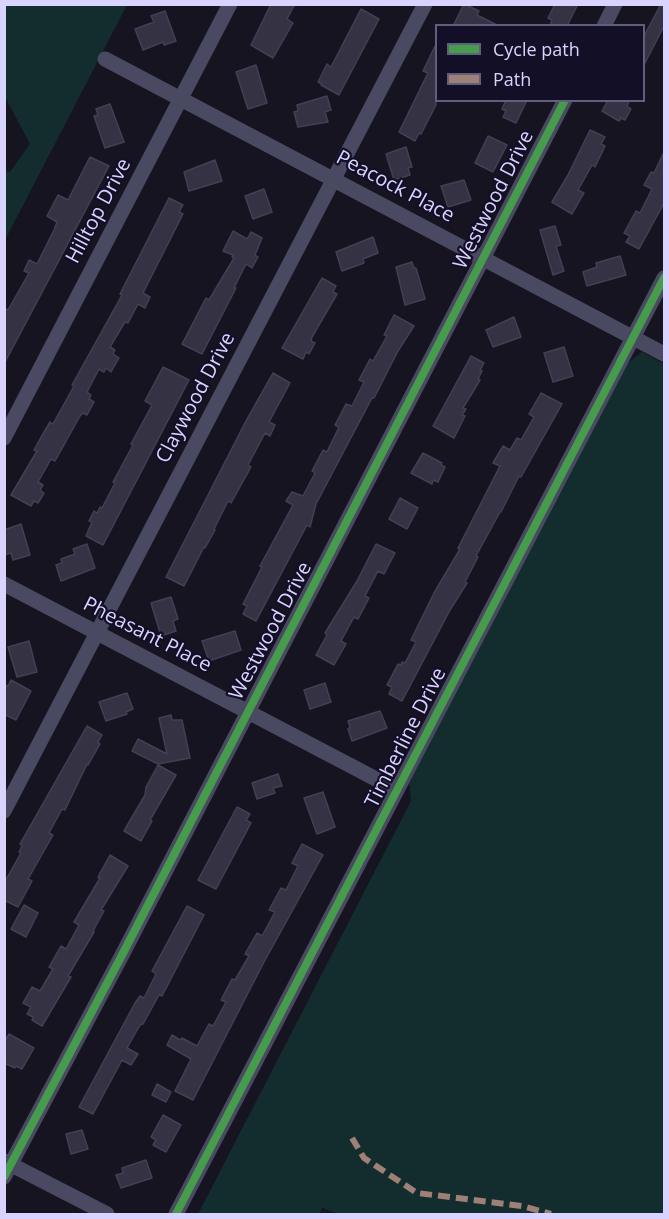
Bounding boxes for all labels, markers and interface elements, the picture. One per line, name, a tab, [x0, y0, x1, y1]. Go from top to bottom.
legend	[435, 24, 645, 102]
text: Cycle path	[493, 37, 580, 61]
text: Path	[493, 67, 531, 91]
street label: Westwood Drive	[449, 127, 539, 273]
street label: Peacock Place	[332, 146, 458, 228]
street label: Hilltop Drive	[61, 154, 137, 268]
street label: Claywood Drive	[151, 328, 241, 468]
street label: Westwood Drive	[225, 558, 317, 704]
street label: Pheasant Place	[79, 592, 215, 678]
street label: Timberline Drive	[360, 664, 452, 812]

